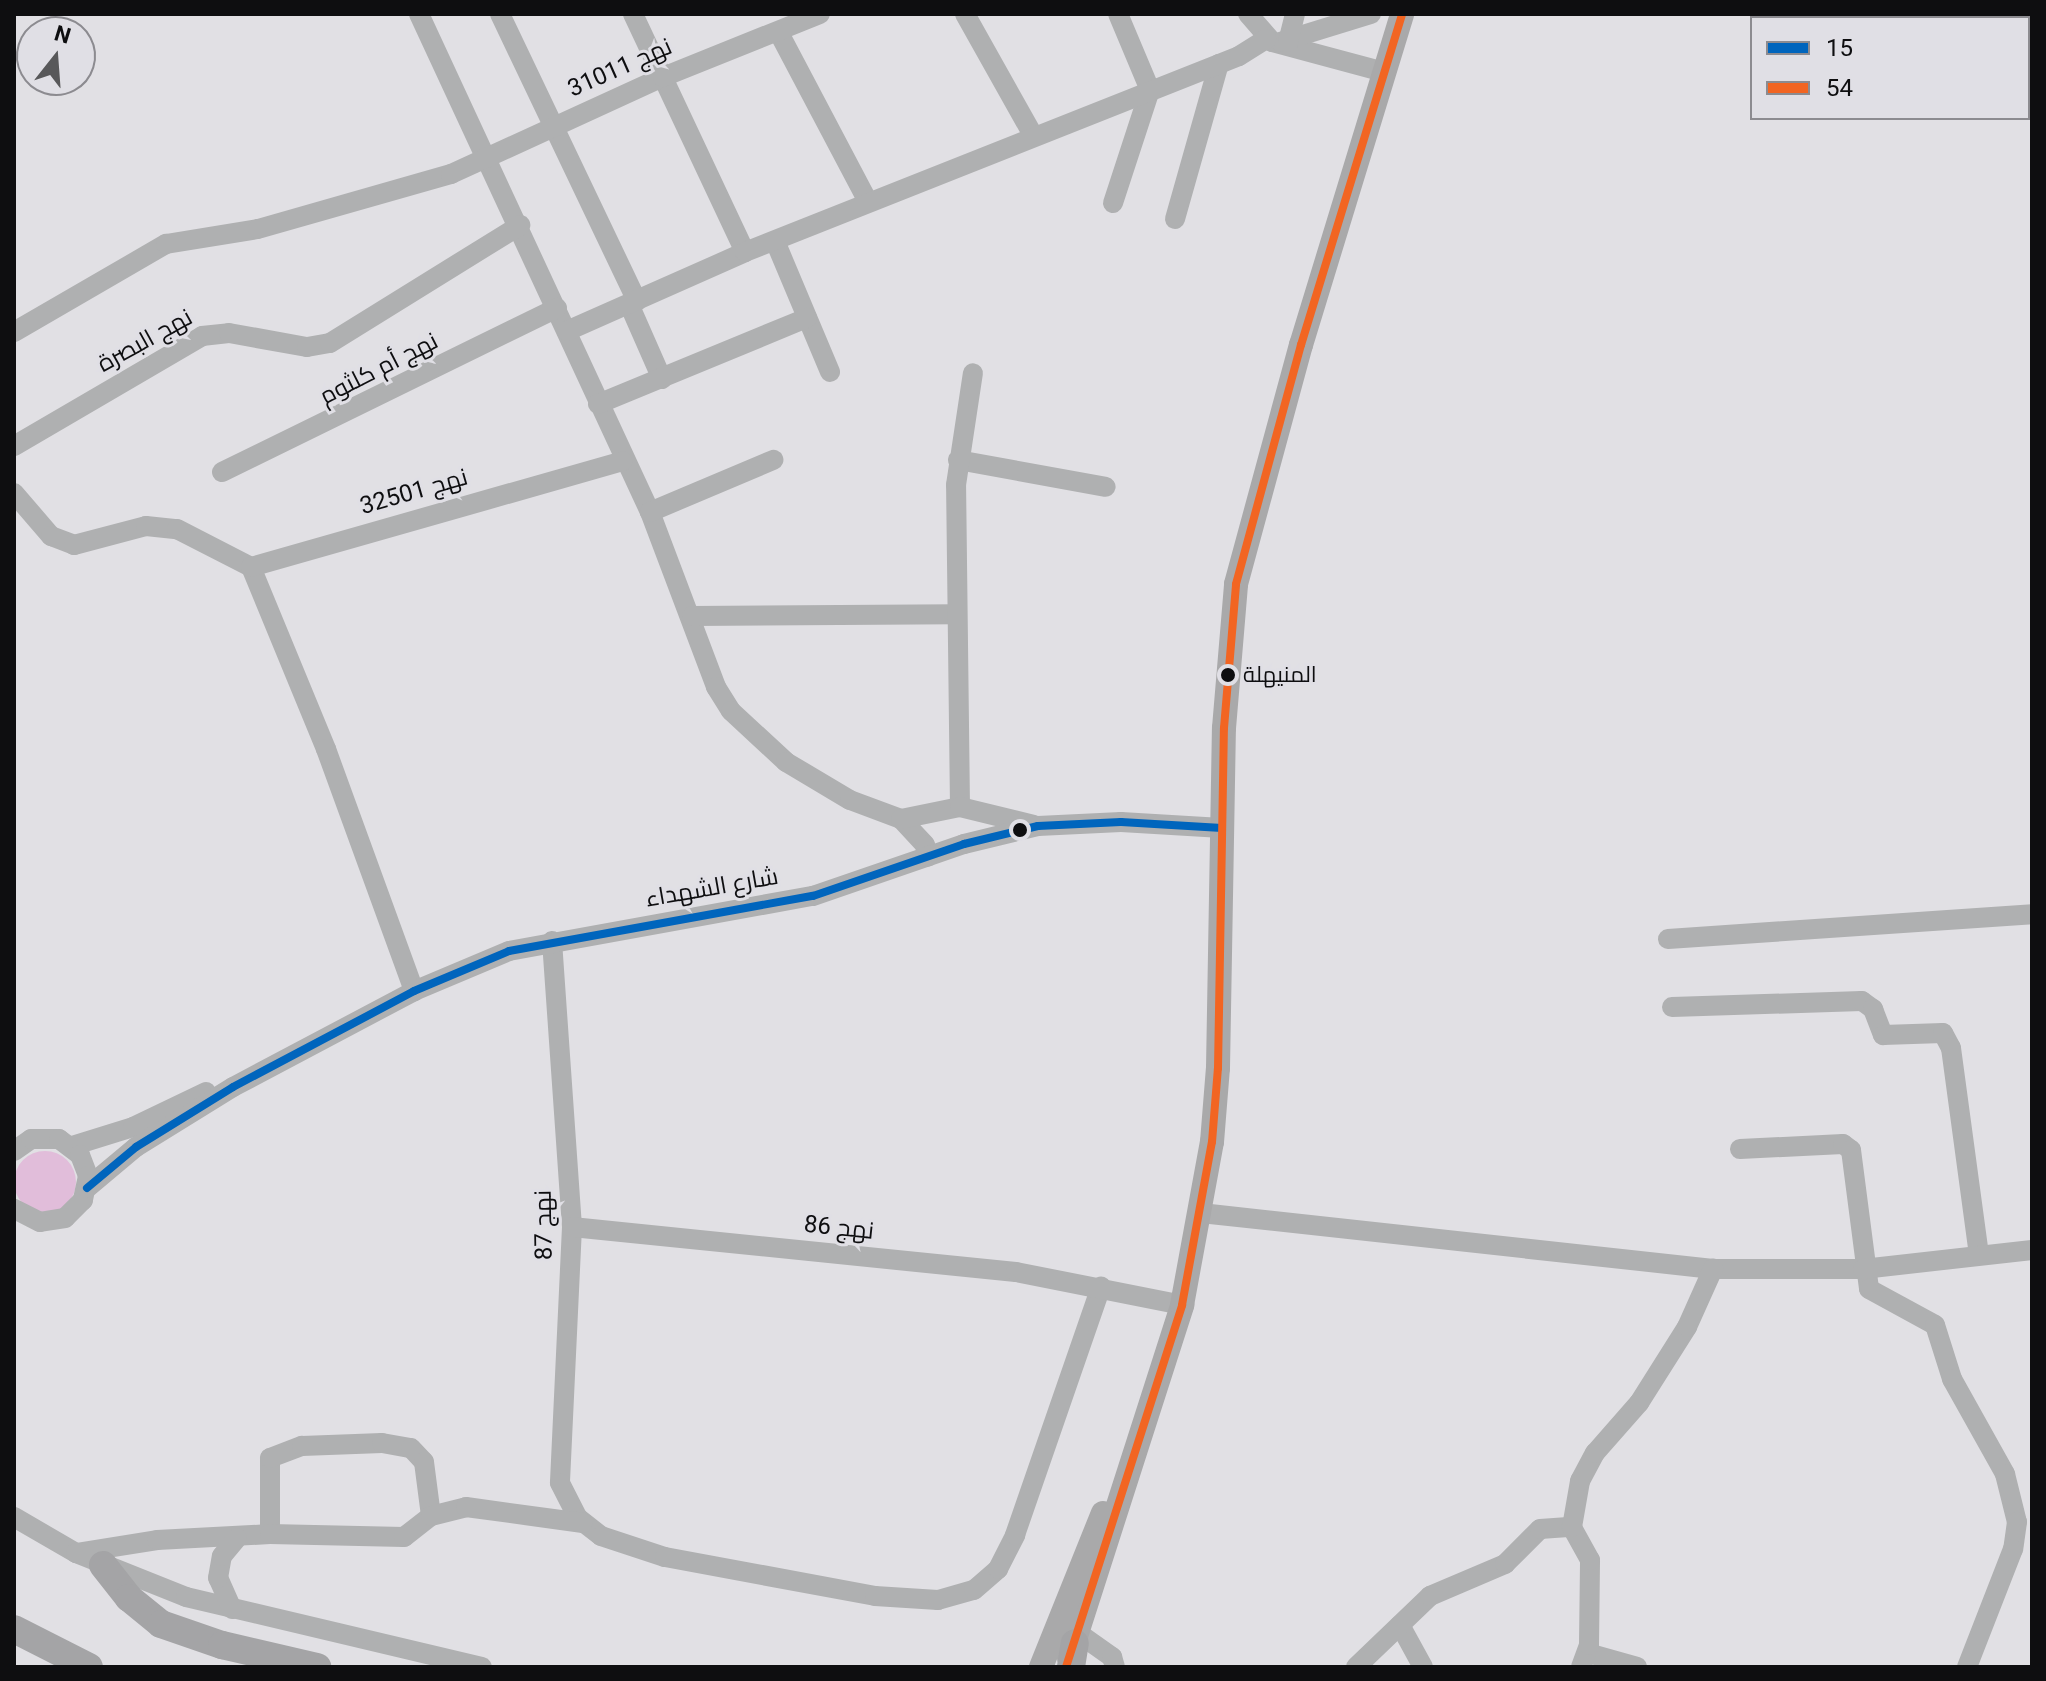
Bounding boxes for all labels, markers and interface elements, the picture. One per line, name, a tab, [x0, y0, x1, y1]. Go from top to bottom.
north arrow	[16, 16, 96, 96]
legend	[1750, 16, 2030, 120]
text: N	[51, 20, 74, 49]
street label: نهج 31011	[564, 32, 676, 104]
text: 15	[1826, 34, 1853, 62]
text: 54	[1826, 74, 1853, 102]
street label: نهج البصرة	[92, 303, 198, 379]
street label: نهج أم كلثوم	[315, 327, 443, 411]
street label: نهج 32501	[357, 463, 471, 521]
place label: المنيهلة	[1243, 662, 1317, 688]
marker: المنيهلة	[1220, 667, 1236, 683]
unlabelled marker	[1012, 822, 1028, 838]
street label: شارع الشهداء	[643, 862, 781, 914]
street label: نهج 87	[529, 1190, 559, 1260]
street label: نهج 86	[803, 1210, 875, 1246]

